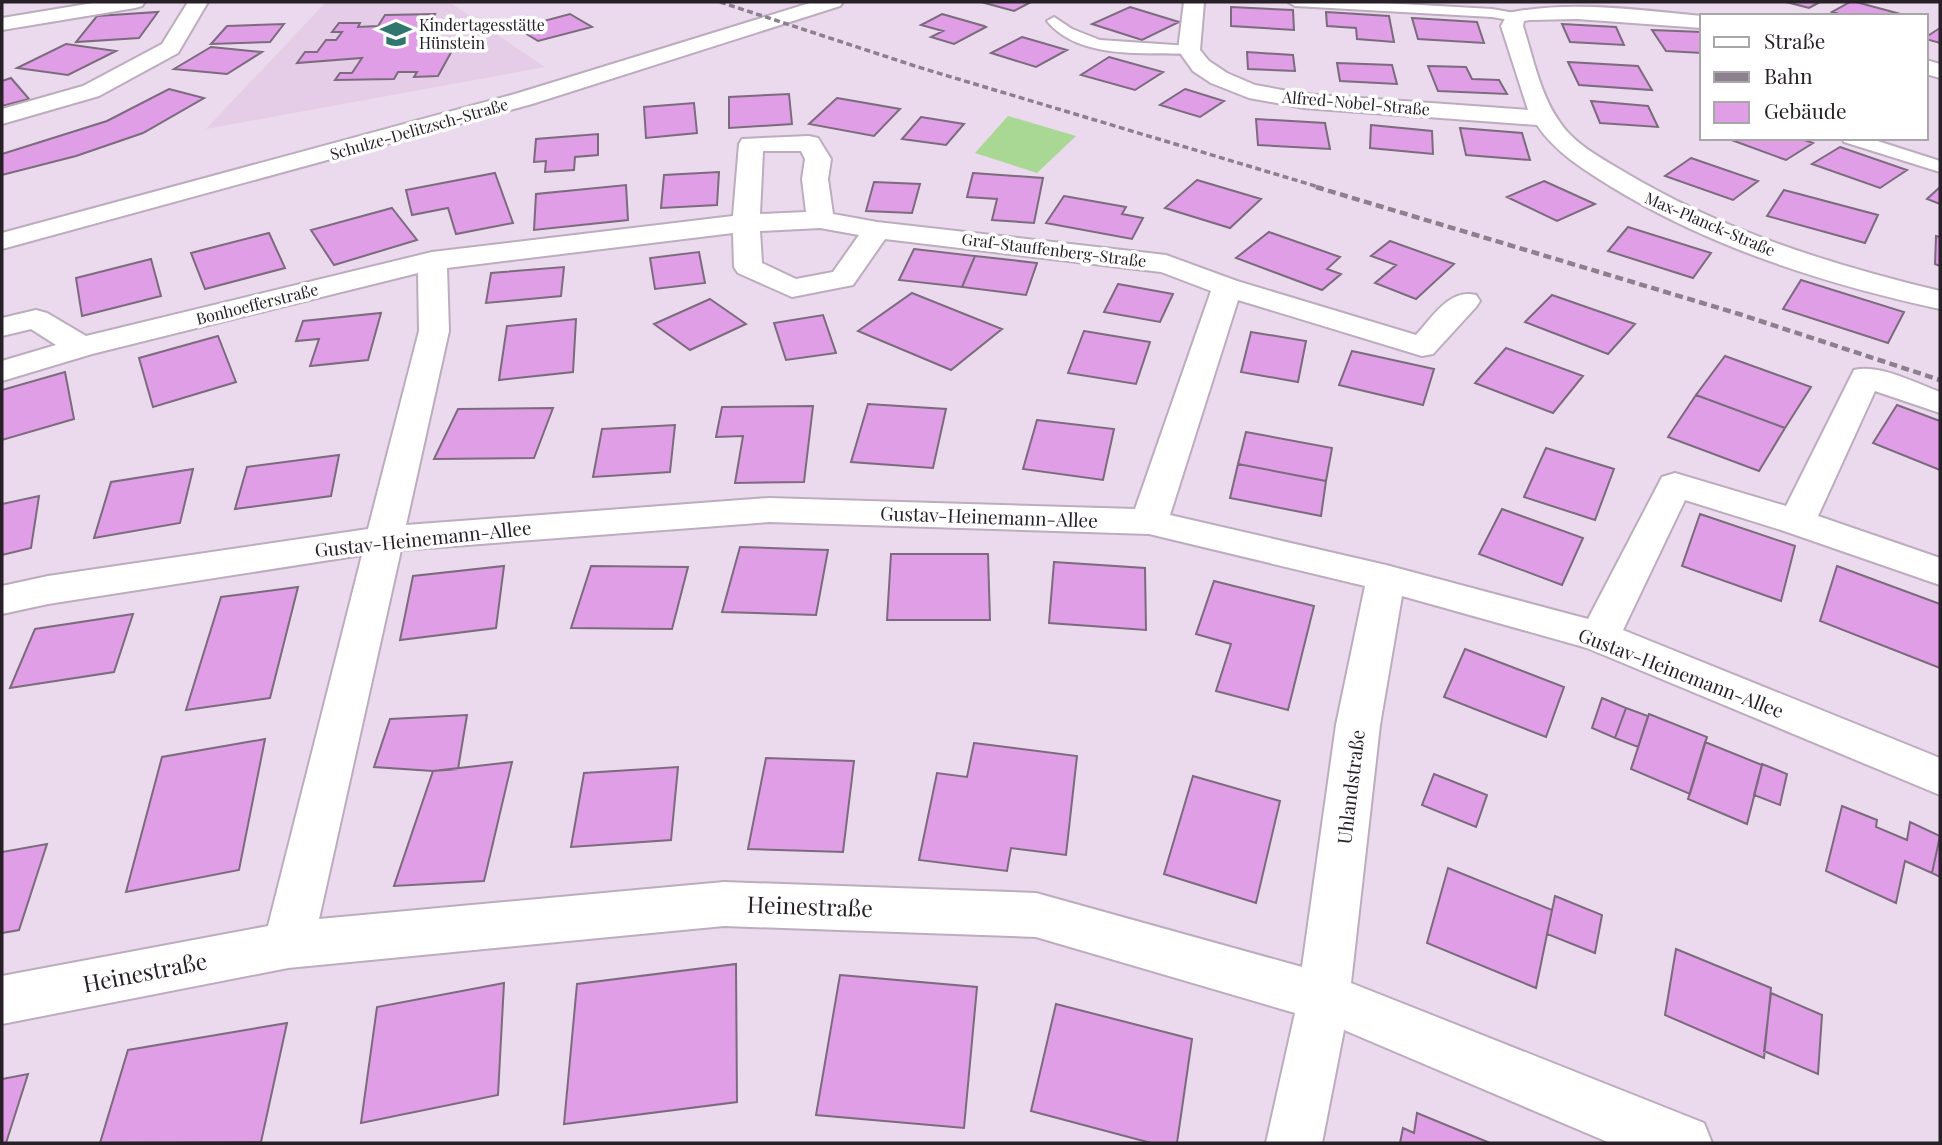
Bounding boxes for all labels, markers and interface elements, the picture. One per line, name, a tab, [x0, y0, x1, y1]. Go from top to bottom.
place label: Kindertagesstätte Hünstein	[419, 14, 545, 53]
legend	[1700, 14, 1928, 140]
school or university icon: Kindertagesstätte Hünstein	[379, 17, 413, 51]
text: Straße	[1764, 26, 1825, 54]
text: Bahn	[1764, 61, 1813, 89]
street label: Alfred-Nobel-Straße	[1280, 85, 1431, 119]
street label: Schulze-Delitzsch-Straße	[327, 93, 510, 164]
text: Gebäude	[1764, 96, 1847, 124]
street label: Max-Planck-Straße	[1642, 187, 1779, 260]
street label: Graf-Stauffenberg-Straße	[960, 228, 1148, 271]
street label: Bonhoefferstraße	[194, 278, 320, 329]
street label: Gustav-Heinemann-Allee	[880, 499, 1098, 533]
street label: Gustav-Heinemann-Allee	[313, 514, 533, 562]
street label: Gustav-Heinemann-Allee	[1575, 621, 1788, 723]
street label: Uhlandstraße	[1330, 728, 1370, 846]
street label: Heinestraße	[747, 888, 874, 923]
street label: Heinestraße	[80, 944, 209, 999]

